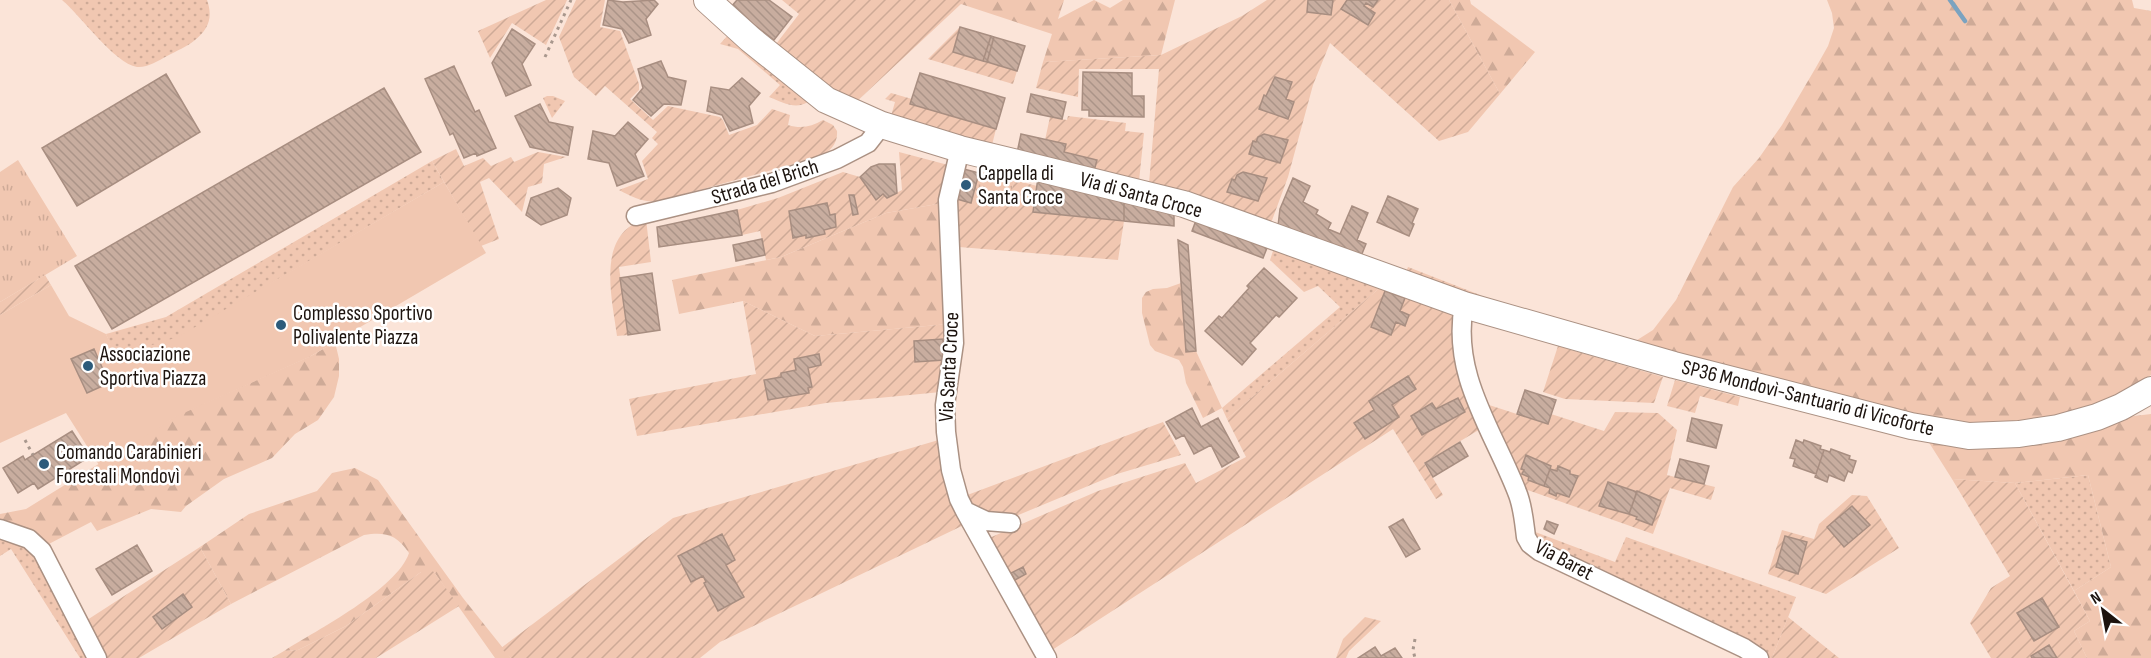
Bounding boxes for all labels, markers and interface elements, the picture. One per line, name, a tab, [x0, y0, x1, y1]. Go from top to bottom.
street label: Strada del Brich	[709, 154, 821, 210]
place label: Cappella di Santa Croce	[978, 161, 1063, 210]
street label: Via di Santa Croce	[1077, 167, 1205, 223]
marker: Cappella di Santa Croce	[959, 178, 973, 192]
place label: Complesso Sportivo Polivalente Piazza	[293, 301, 433, 350]
street label: Via Santa Croce	[934, 311, 964, 423]
marker: Complesso Sportivo Polivalente Piazza	[274, 318, 288, 332]
place label: Associazione Sportiva Piazza	[99, 342, 206, 391]
street label: SP36 Mondovì-Santuario di Vicoforte	[1679, 355, 1937, 441]
marker: Associazione Sportiva Piazza	[81, 359, 95, 373]
place label: Comando Carabinieri Forestali Mondovì	[56, 440, 202, 489]
marker: Comando Carabinieri Forestali Mondovì	[37, 457, 51, 471]
street label: Via Baret	[1530, 534, 1598, 586]
north arrow	[2073, 580, 2133, 640]
text: N	[2087, 588, 2105, 609]

